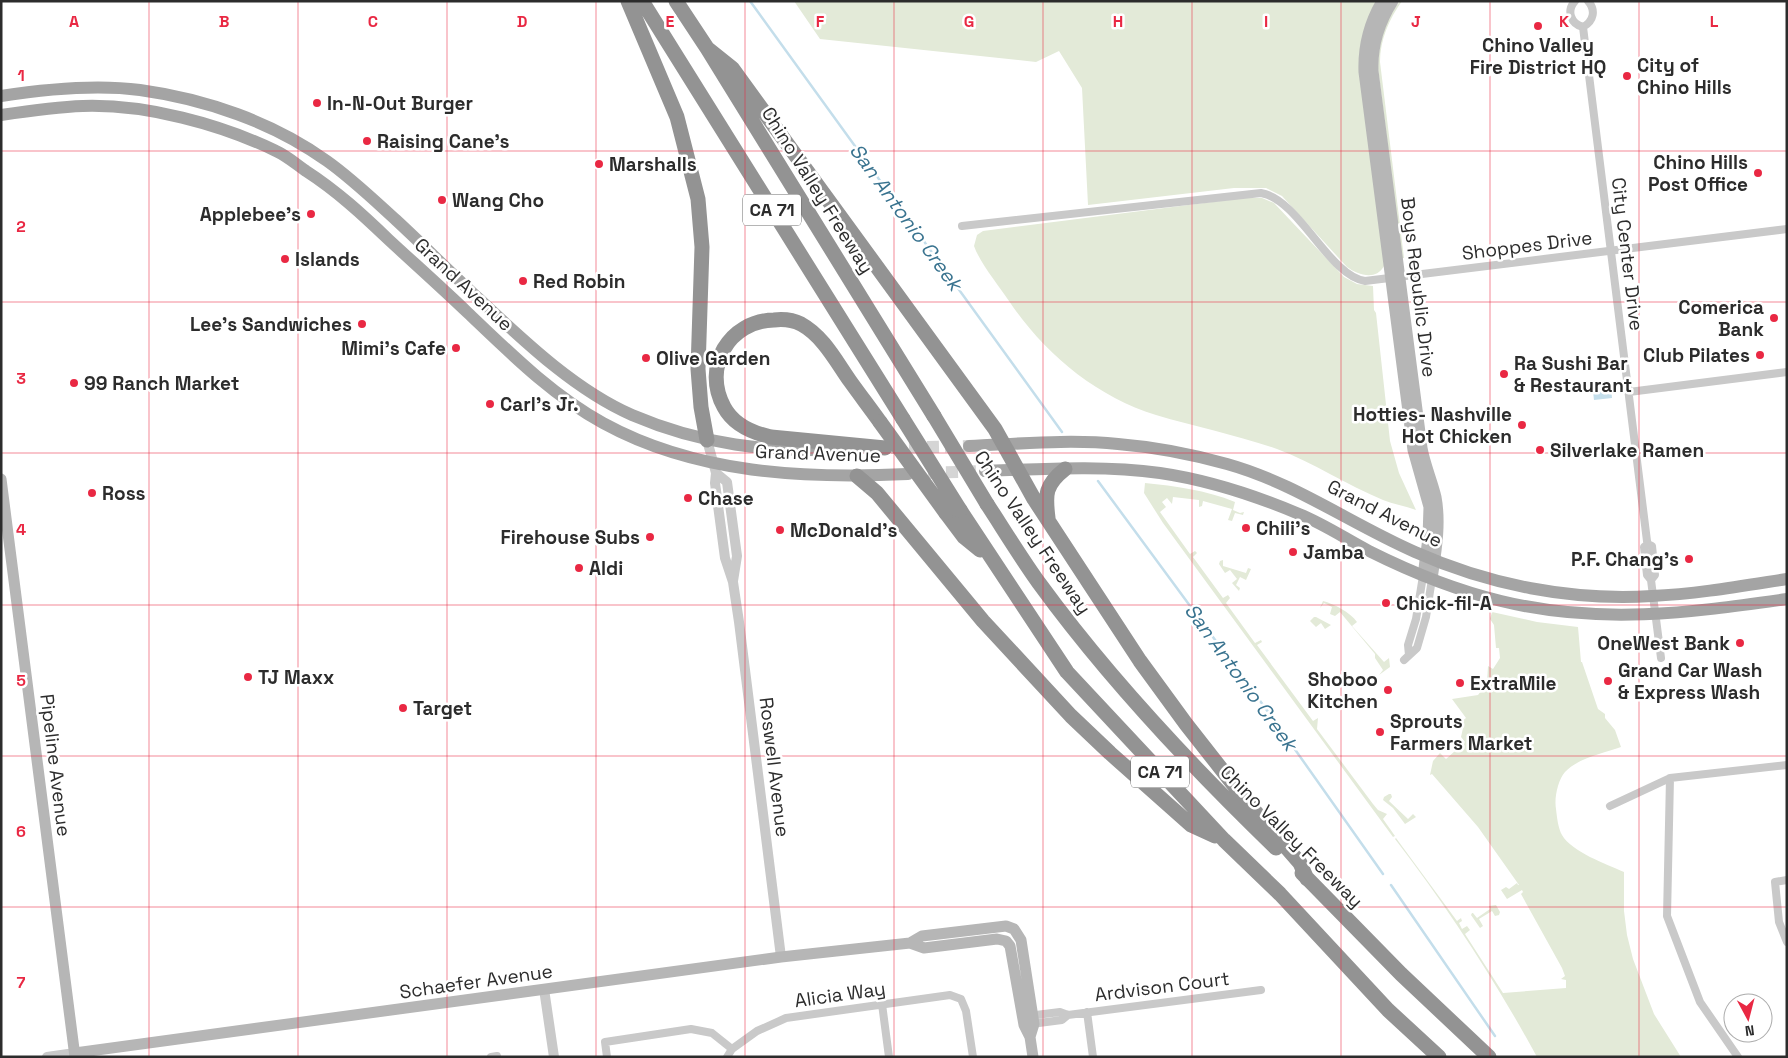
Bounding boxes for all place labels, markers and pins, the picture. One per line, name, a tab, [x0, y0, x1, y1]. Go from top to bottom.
marker: Chino Valley Fire District HQ	[1532, 20, 1544, 32]
place label: Chino Valley Fire District HQ	[1470, 33, 1606, 80]
place label: City of Chino Hills	[1637, 53, 1732, 100]
marker: City of Chino Hills	[1621, 70, 1633, 82]
place label: In-N-Out Burger	[327, 91, 473, 116]
marker: In-N-Out Burger	[311, 97, 323, 109]
place label: Raising Cane's	[377, 129, 510, 154]
marker: Raising Cane's	[361, 135, 373, 147]
place label: Chino Hills Post Office	[1648, 150, 1748, 197]
place label: Marshalls	[609, 152, 697, 177]
marker: Marshalls	[593, 158, 605, 170]
marker: Chino Hills Post Office	[1752, 167, 1764, 179]
place label: Wang Cho	[452, 188, 544, 213]
marker: Wang Cho	[436, 194, 448, 206]
place label: Applebee's	[200, 202, 301, 227]
marker: Applebee's	[305, 208, 317, 220]
place label: Islands	[295, 247, 360, 272]
marker: Islands	[279, 253, 291, 265]
place label: Red Robin	[533, 269, 625, 294]
marker: Red Robin	[517, 275, 529, 287]
place label: Comerica Bank	[1678, 295, 1764, 342]
place label: Lee's Sandwiches	[190, 312, 352, 337]
marker: Comerica Bank	[1768, 312, 1780, 324]
marker: Lee's Sandwiches	[356, 318, 368, 330]
place label: Mimi's Cafe	[341, 336, 446, 361]
marker: Mimi's Cafe	[450, 342, 462, 354]
place label: Club Pilates	[1643, 343, 1750, 368]
place label: Olive Garden	[656, 346, 770, 371]
marker: Club Pilates	[1754, 349, 1766, 361]
place label: Ra Sushi Bar & Restaurant	[1514, 351, 1632, 398]
marker: Olive Garden	[640, 352, 652, 364]
marker: Ra Sushi Bar & Restaurant	[1498, 368, 1510, 380]
place label: 99 Ranch Market	[84, 371, 239, 396]
marker: 99 Ranch Market	[68, 377, 80, 389]
place label: Carl's Jr.	[500, 392, 579, 417]
marker: Carl's Jr.	[484, 398, 496, 410]
place label: Hotties- Nashville Hot Chicken	[1353, 402, 1512, 449]
marker: Hotties- Nashville Hot Chicken	[1516, 419, 1528, 431]
place label: Silverlake Ramen	[1550, 438, 1704, 463]
marker: Silverlake Ramen	[1534, 444, 1546, 456]
place label: Ross	[102, 481, 146, 506]
place label: Chase	[698, 486, 754, 511]
marker: Ross	[86, 487, 98, 499]
marker: Chase	[682, 492, 694, 504]
place label: Chili's	[1256, 516, 1310, 541]
place label: McDonald's	[790, 518, 897, 543]
marker: Chili's	[1240, 522, 1252, 534]
marker: McDonald's	[774, 524, 786, 536]
place label: Firehouse Subs	[501, 525, 640, 550]
marker: Firehouse Subs	[644, 531, 656, 543]
place label: Jamba	[1303, 540, 1364, 565]
marker: Jamba	[1287, 546, 1299, 558]
place label: P.F. Chang's	[1571, 547, 1679, 572]
marker: P.F. Chang's	[1683, 553, 1695, 565]
place label: Aldi	[589, 556, 623, 581]
marker: Aldi	[573, 562, 585, 574]
place label: Chick-fil-A	[1396, 591, 1492, 616]
marker: Chick-fil-A	[1380, 597, 1392, 609]
place label: OneWest Bank	[1597, 631, 1730, 656]
marker: OneWest Bank	[1734, 637, 1746, 649]
place label: Grand Car Wash & Express Wash	[1618, 658, 1762, 705]
place label: TJ Maxx	[258, 665, 334, 690]
place label: Shoboo Kitchen	[1307, 667, 1378, 714]
marker: TJ Maxx	[242, 671, 254, 683]
place label: ExtraMile	[1470, 671, 1557, 696]
marker: Grand Car Wash & Express Wash	[1602, 675, 1614, 687]
marker: ExtraMile	[1454, 677, 1466, 689]
marker: Shoboo Kitchen	[1382, 684, 1394, 696]
place label: Target	[413, 696, 472, 721]
marker: Target	[397, 702, 409, 714]
place label: Sprouts Farmers Market	[1390, 709, 1533, 756]
marker: Sprouts Farmers Market	[1374, 726, 1386, 738]

